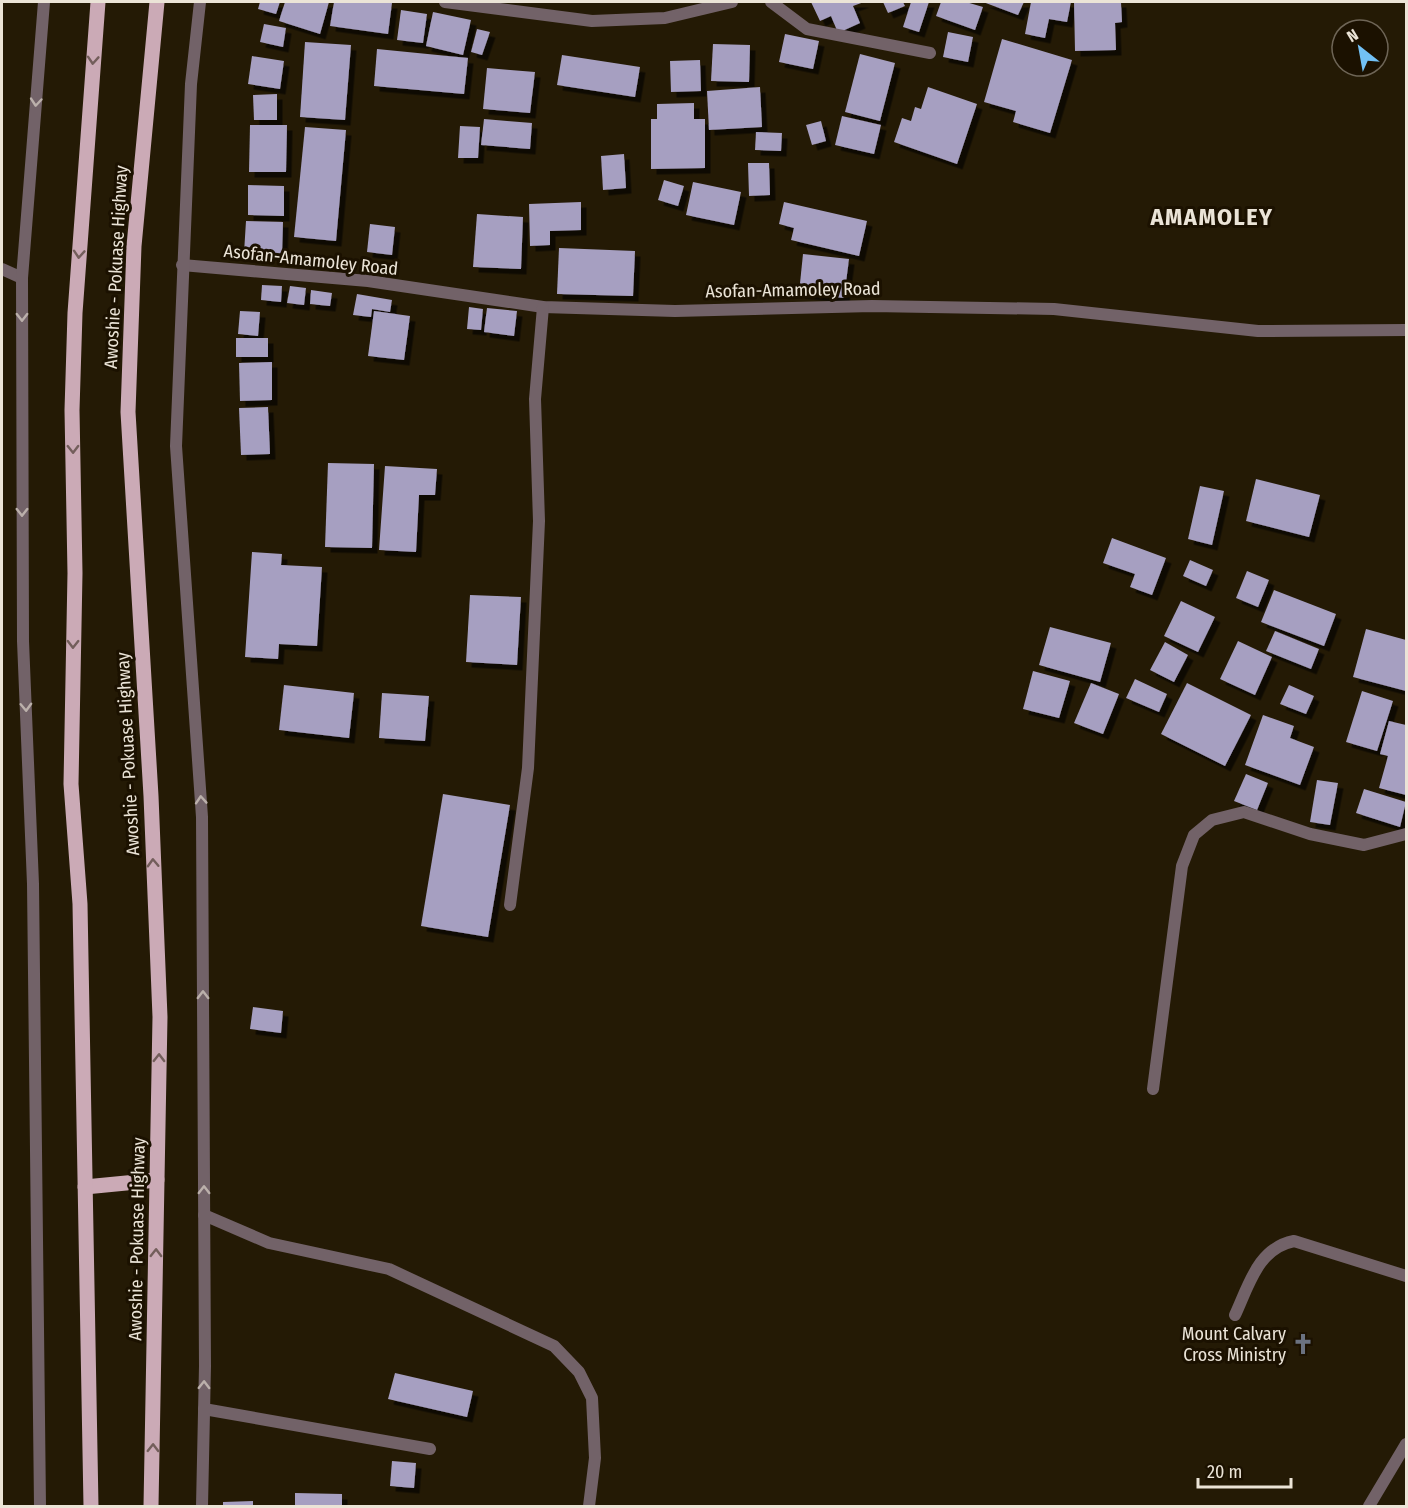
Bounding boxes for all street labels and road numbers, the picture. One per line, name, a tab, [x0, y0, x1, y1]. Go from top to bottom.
street label: Awoshie - Pokuase Highway	[100, 165, 132, 369]
street label: Asofan-Amamoley Road	[223, 240, 399, 280]
street label: Asofan-Amamoley Road	[705, 277, 881, 303]
street label: Awoshie - Pokuase Highway	[112, 652, 144, 856]
street label: Awoshie - Pokuase Highway	[124, 1137, 150, 1341]

